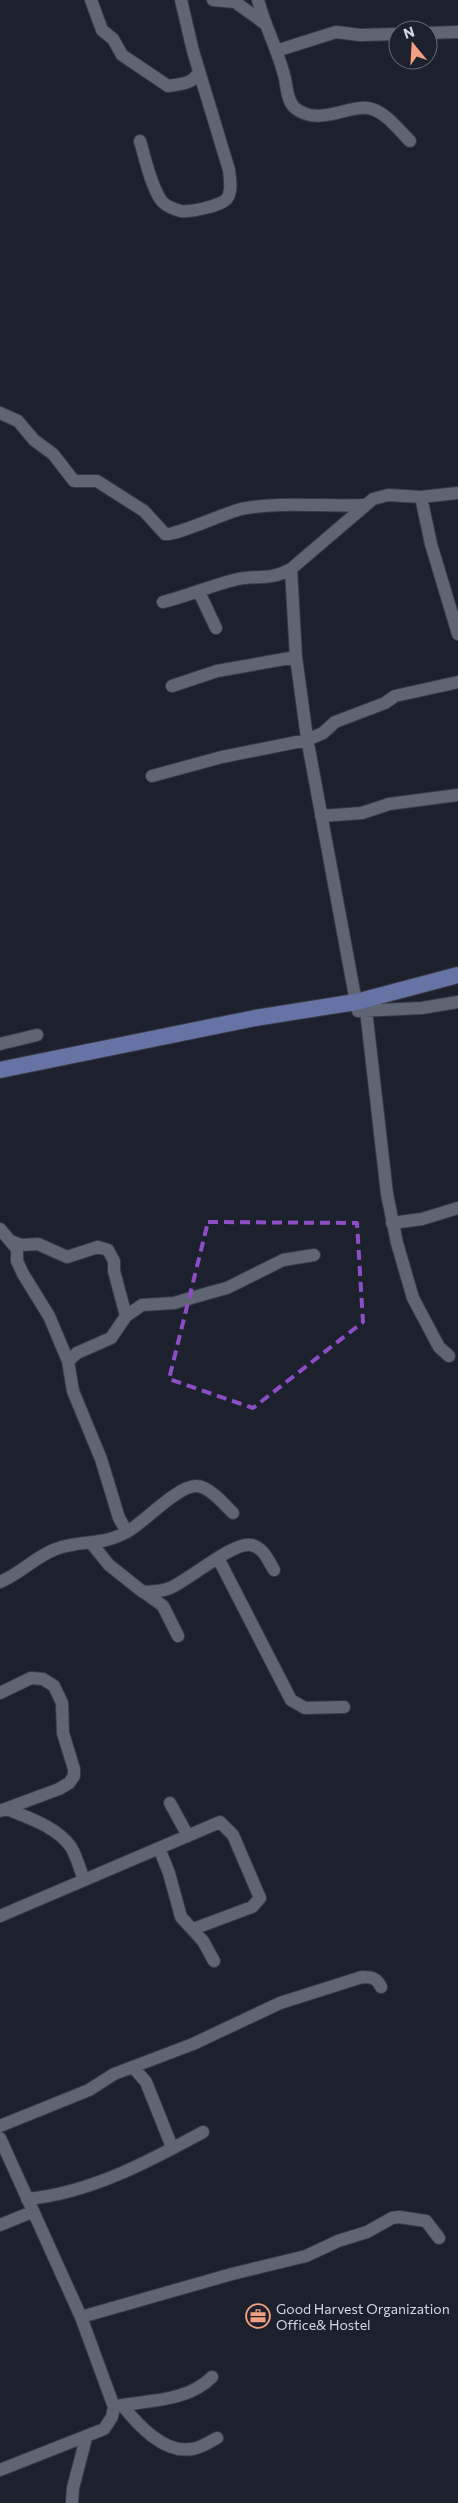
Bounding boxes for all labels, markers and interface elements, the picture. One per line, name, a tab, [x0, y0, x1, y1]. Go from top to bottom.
north arrow	[388, 20, 438, 70]
text: N	[401, 22, 416, 42]
place label: Good Harvest Organization Office& Hostel	[276, 2300, 450, 2333]
office icon: Good Harvest Organization Office& Hostel	[245, 2303, 271, 2329]

